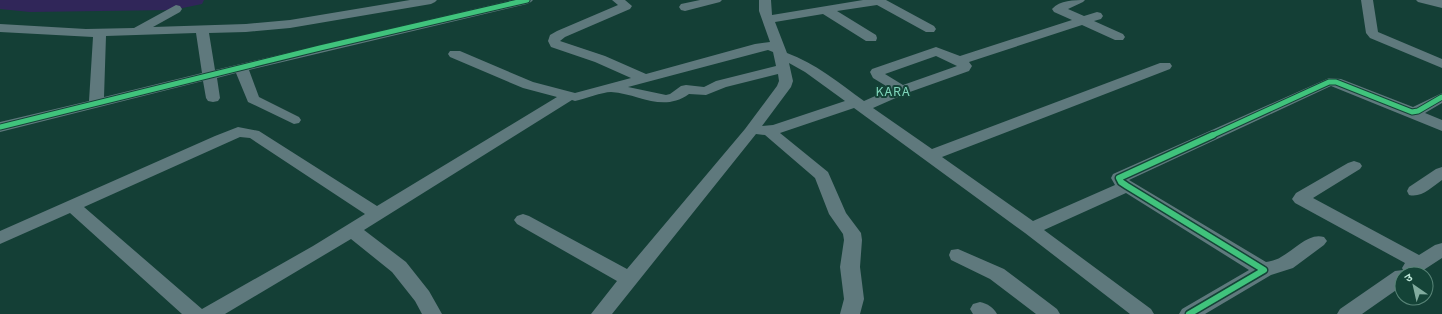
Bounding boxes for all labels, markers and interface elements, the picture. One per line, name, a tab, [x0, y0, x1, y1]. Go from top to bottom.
district label: KARA	[875, 82, 911, 102]
north arrow	[1394, 266, 1434, 306]
text: उ	[1402, 270, 1416, 286]

